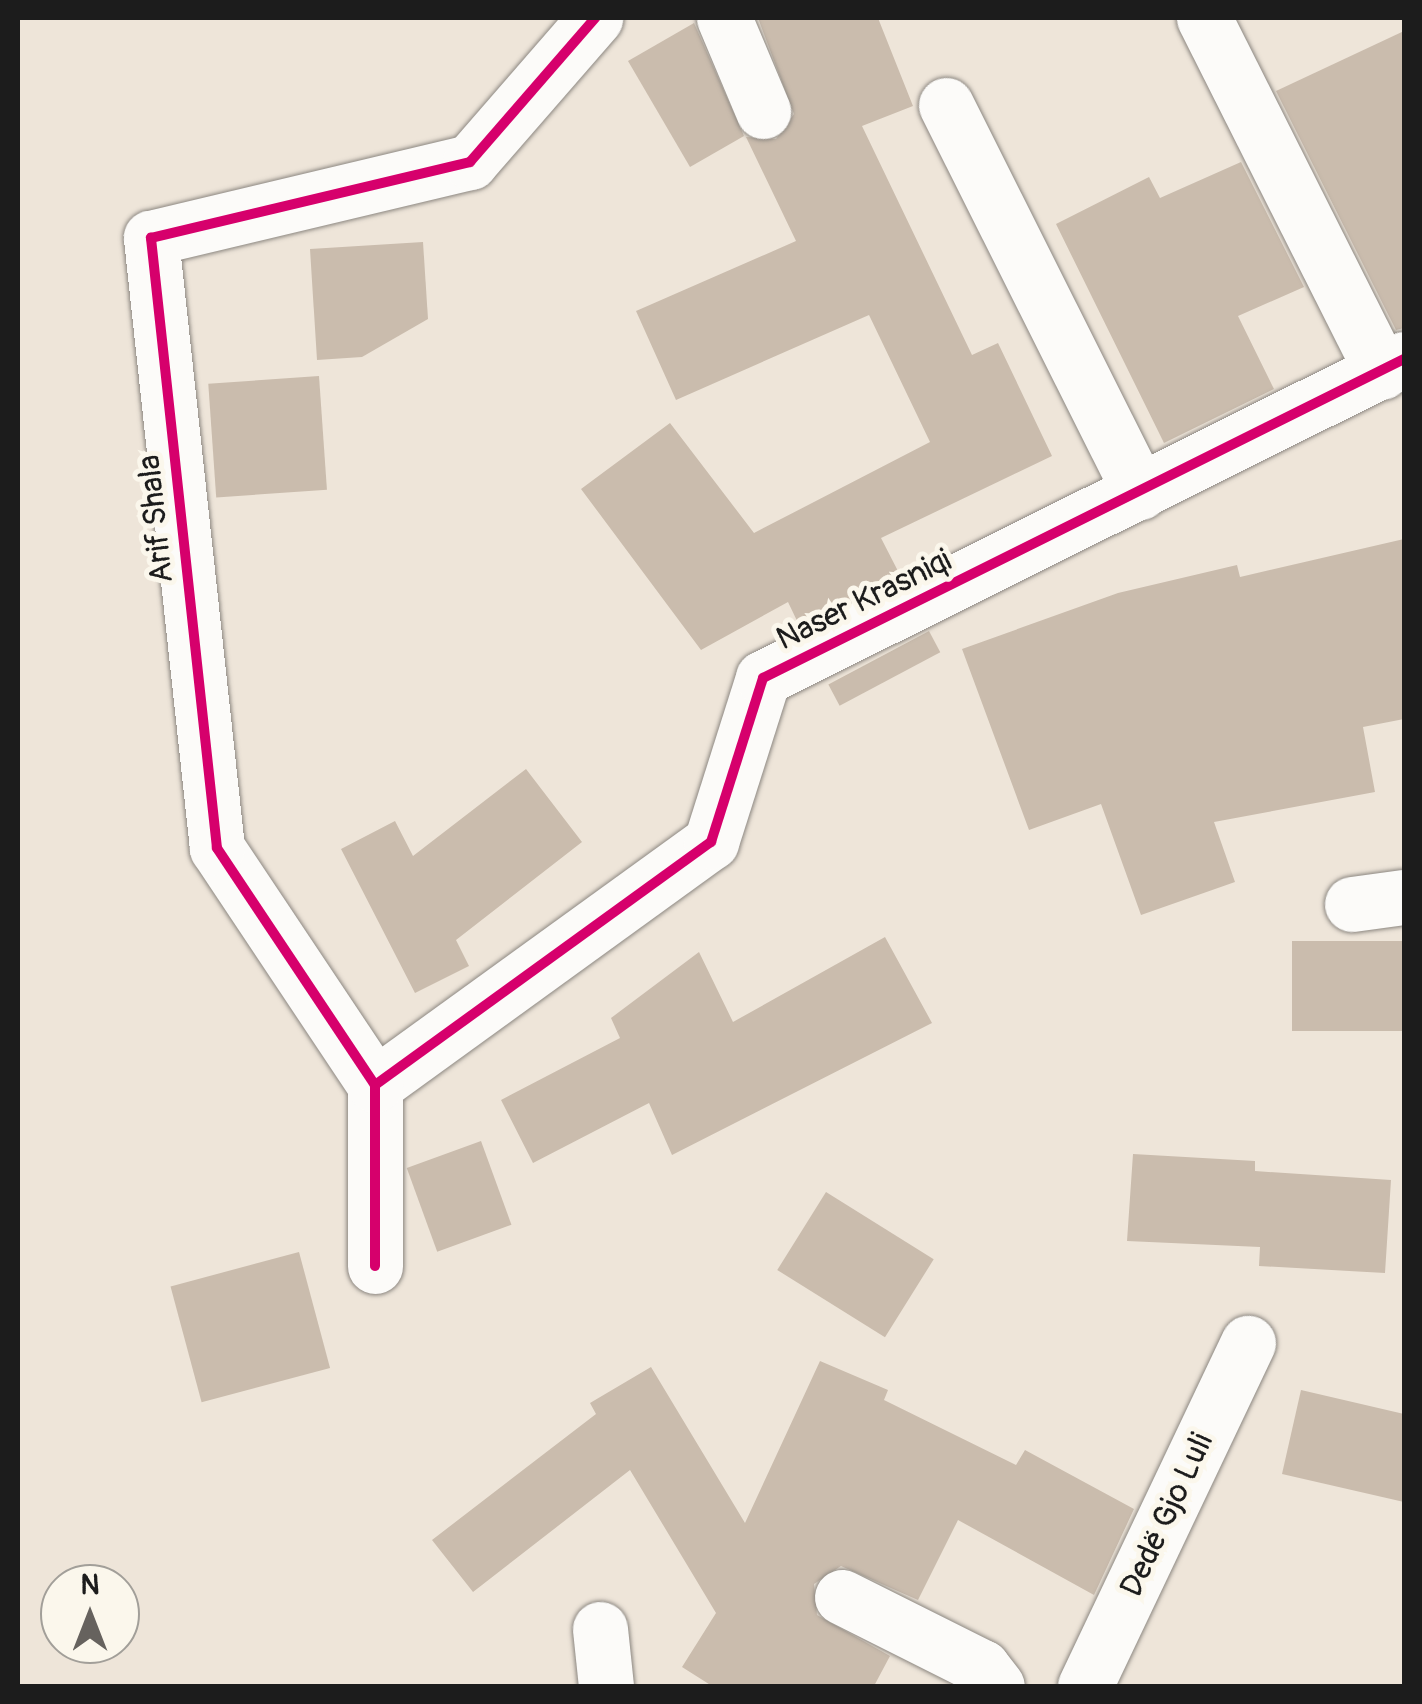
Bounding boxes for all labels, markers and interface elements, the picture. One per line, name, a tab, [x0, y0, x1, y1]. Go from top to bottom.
street label: Arif Shala	[130, 453, 182, 585]
street label: Naser Krasniqi	[770, 541, 958, 659]
street label: Dedë Gjo Luli	[1112, 1427, 1222, 1603]
north arrow	[40, 1564, 140, 1664]
text: N	[81, 1568, 99, 1603]

